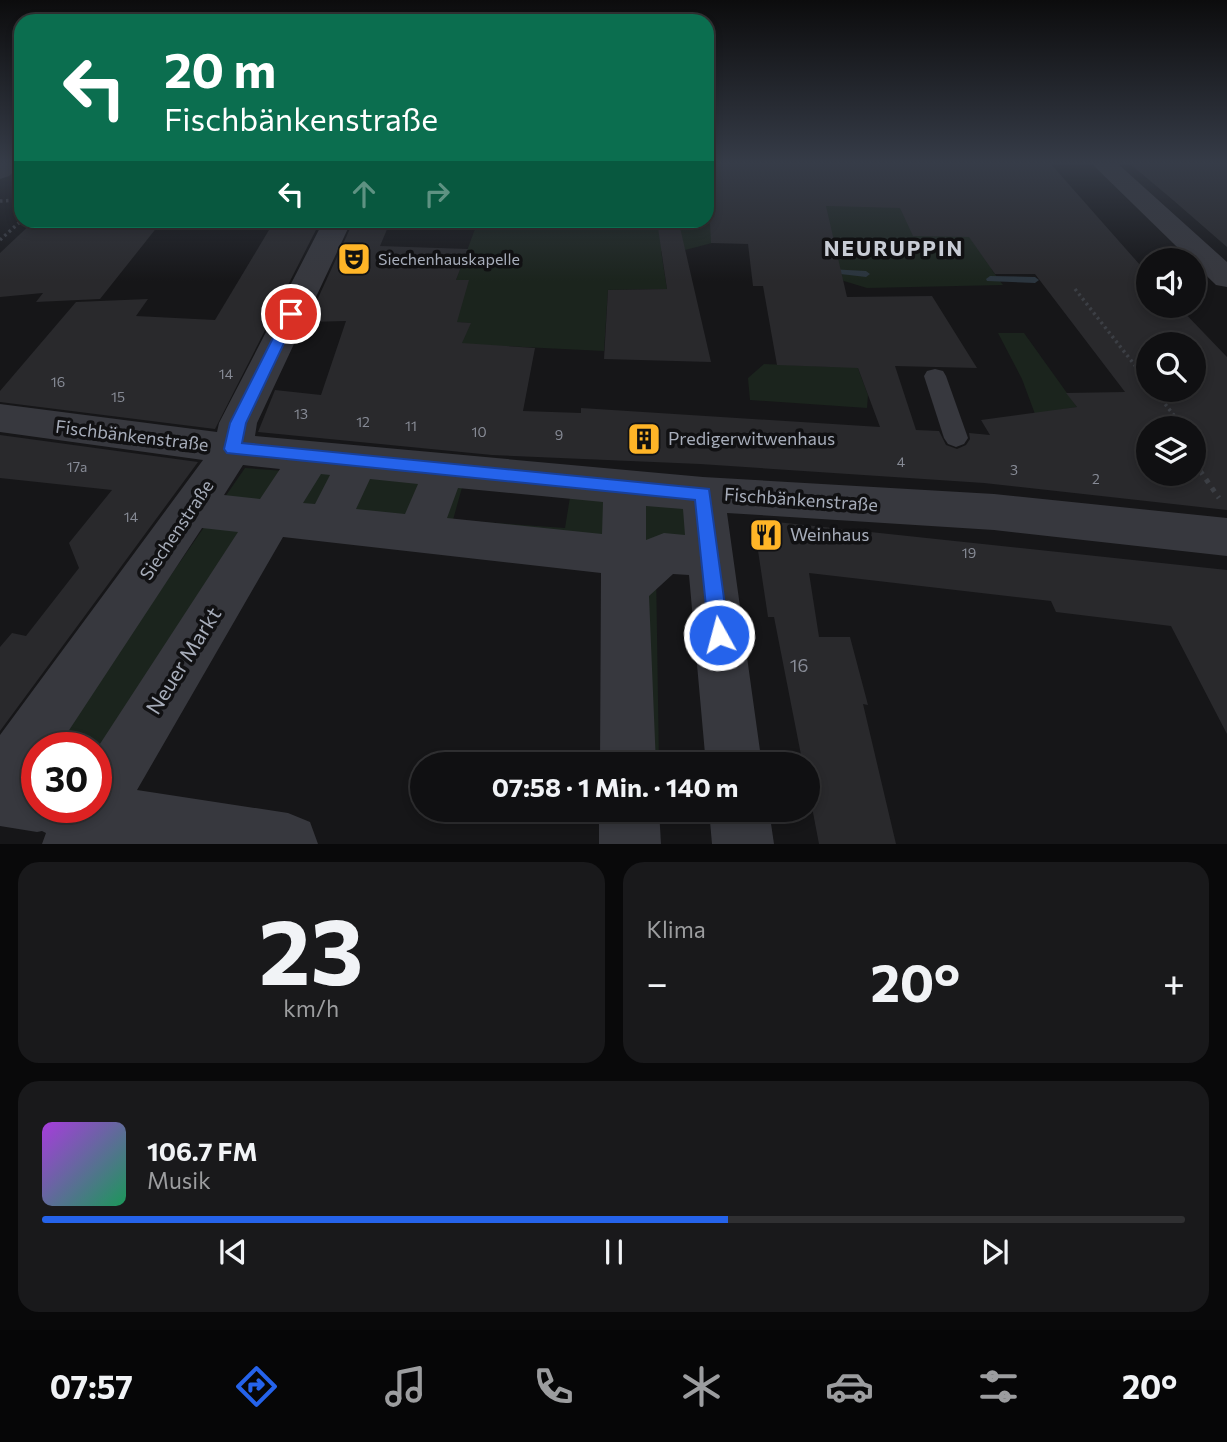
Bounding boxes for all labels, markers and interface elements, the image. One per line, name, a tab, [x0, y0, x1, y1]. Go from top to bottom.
text: 20 m	[164, 38, 276, 98]
icon: left	[49, 42, 140, 133]
text: Fischbänkenstraße	[164, 98, 438, 138]
icon: left	[272, 175, 310, 213]
icon: ahead	[345, 175, 383, 213]
icon: right	[418, 175, 456, 213]
district label: NEURUPPIN	[824, 235, 964, 260]
theatre icon: Siechenhauskapelle	[335, 240, 373, 278]
map controls	[1136, 248, 1206, 486]
button: sound	[1136, 248, 1206, 318]
place label: Siechenhauskapelle	[378, 249, 520, 268]
pin	[261, 284, 321, 344]
icon: arrive	[272, 295, 310, 333]
button: search	[1136, 332, 1206, 402]
house number: 14	[219, 365, 234, 382]
house number: 16	[51, 373, 65, 390]
house number: 15	[111, 388, 125, 405]
house number: 13	[294, 405, 308, 422]
house number: 12	[356, 413, 370, 430]
street label: Fischbänkenstraße	[54, 415, 210, 455]
button: layers	[1136, 416, 1206, 486]
house number: 11	[405, 417, 417, 434]
building icon: Predigerwitwenhaus	[625, 420, 663, 458]
house number: 10	[471, 423, 487, 440]
house number: 9	[555, 426, 563, 443]
place label: Predigerwitwenhaus	[668, 427, 835, 449]
house number: 4	[897, 453, 906, 470]
house number: 17a	[67, 458, 87, 475]
house number: 3	[1010, 461, 1018, 478]
house number: 2	[1092, 470, 1100, 487]
street label: Siechenstraße	[135, 475, 218, 584]
street label: Fischbänkenstraße	[723, 483, 879, 515]
house number: 14	[124, 508, 139, 525]
restaurant icon: Weinhaus	[747, 516, 785, 554]
place label: Weinhaus	[790, 523, 870, 545]
house number: 19	[962, 544, 976, 561]
position arrow	[682, 598, 756, 672]
street label: Neuer Markt	[140, 602, 225, 718]
house number: 16	[790, 654, 808, 676]
speed limit sign: 30	[21, 732, 112, 823]
text: 07:58 · 1 Min. · 140 m	[492, 771, 738, 802]
text: 23	[259, 892, 364, 1004]
text: Klima	[647, 915, 706, 943]
text: 20°	[870, 949, 960, 1013]
text: −	[647, 958, 668, 1005]
text: +	[1163, 958, 1185, 1005]
text: km/h	[283, 994, 339, 1022]
text: 106.7 FM	[147, 1135, 258, 1166]
text: Musik	[147, 1166, 211, 1194]
icon: previous	[214, 1233, 252, 1271]
icon: pause	[595, 1233, 633, 1271]
icon: next	[976, 1233, 1014, 1271]
icon: directions	[232, 1362, 281, 1411]
icon: music	[381, 1362, 430, 1411]
icon: phone	[529, 1362, 578, 1411]
icon: climate	[677, 1362, 726, 1411]
icon: car	[825, 1362, 874, 1411]
icon: filters	[974, 1362, 1023, 1411]
text: 07:57	[50, 1366, 133, 1406]
text: 20°	[1122, 1366, 1177, 1406]

